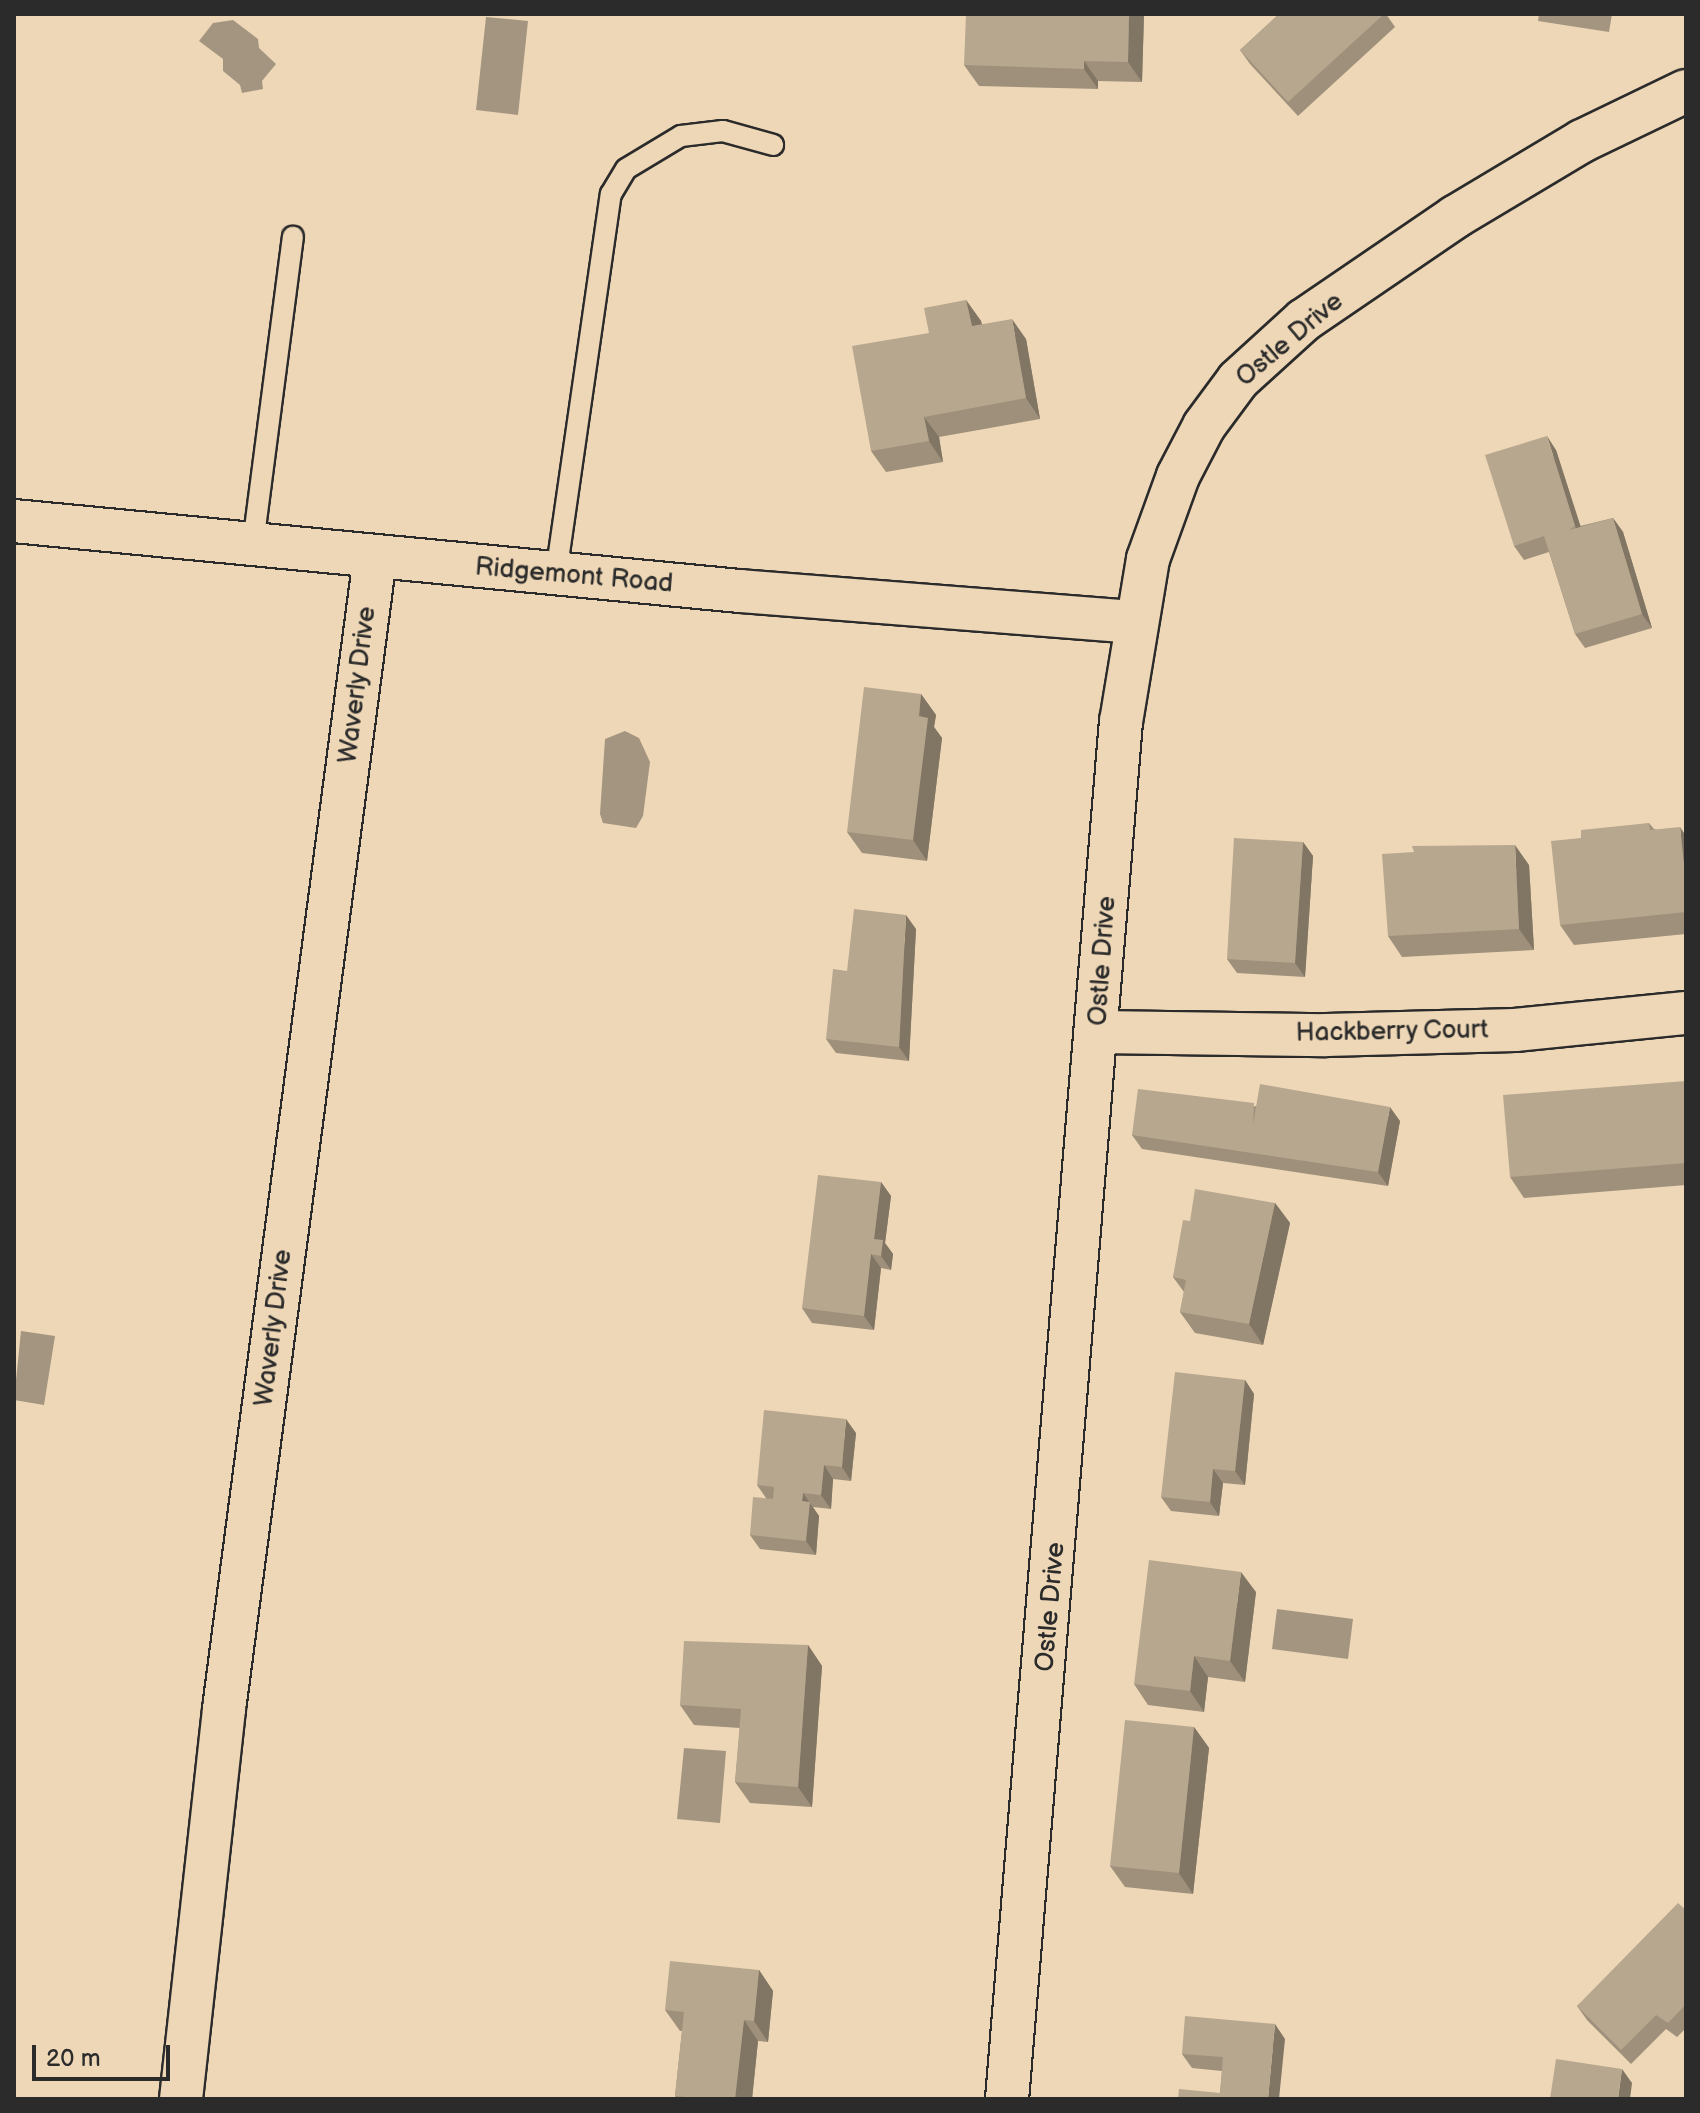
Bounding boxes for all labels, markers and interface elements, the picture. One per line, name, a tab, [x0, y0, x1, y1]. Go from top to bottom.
street label: Ostle Drive	[1230, 286, 1350, 394]
street label: Ridgemont Road	[474, 552, 674, 600]
street label: Waverly Drive	[333, 604, 383, 766]
street label: Ostle Drive	[1083, 895, 1123, 1027]
street label: Hackberry Court	[1295, 1015, 1489, 1049]
street label: Waverly Drive	[249, 1247, 299, 1409]
street label: Ostle Drive	[1030, 1541, 1072, 1673]
scale bar	[36, 2029, 174, 2079]
text: 20 m	[46, 2044, 101, 2073]

